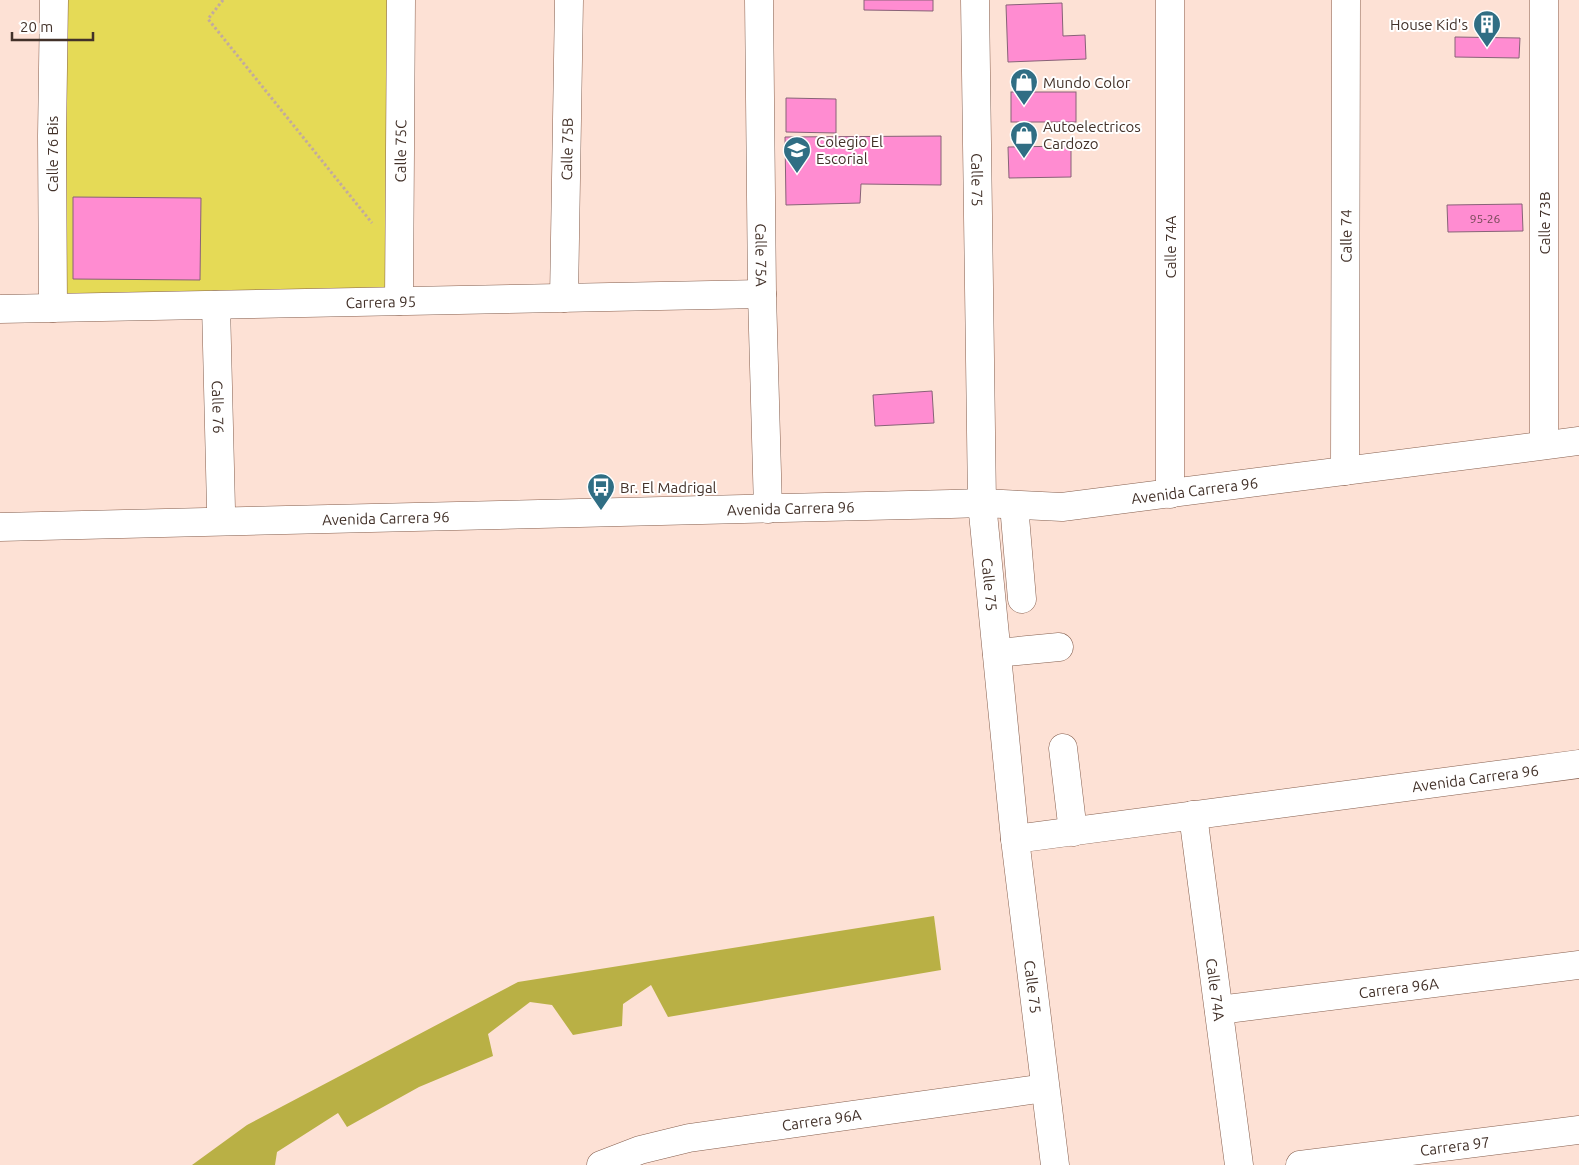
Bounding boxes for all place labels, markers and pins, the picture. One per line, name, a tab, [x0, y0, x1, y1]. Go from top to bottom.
building icon: House Kid's	[1472, 9, 1502, 48]
place label: House Kid's	[1390, 16, 1468, 33]
shop icon: Mundo Color	[1009, 67, 1039, 106]
place label: Mundo Color	[1043, 74, 1131, 91]
place label: Autoelectricos Cardozo	[1043, 118, 1141, 152]
shop icon: Autoelectricos Cardozo	[1009, 120, 1039, 159]
place label: Colegio El Escorial	[816, 133, 883, 167]
school or university icon: Colegio El Escorial	[782, 135, 812, 174]
bus stop icon: Br. El Madrigal	[586, 472, 616, 511]
place label: Br. El Madrigal	[620, 479, 717, 496]

